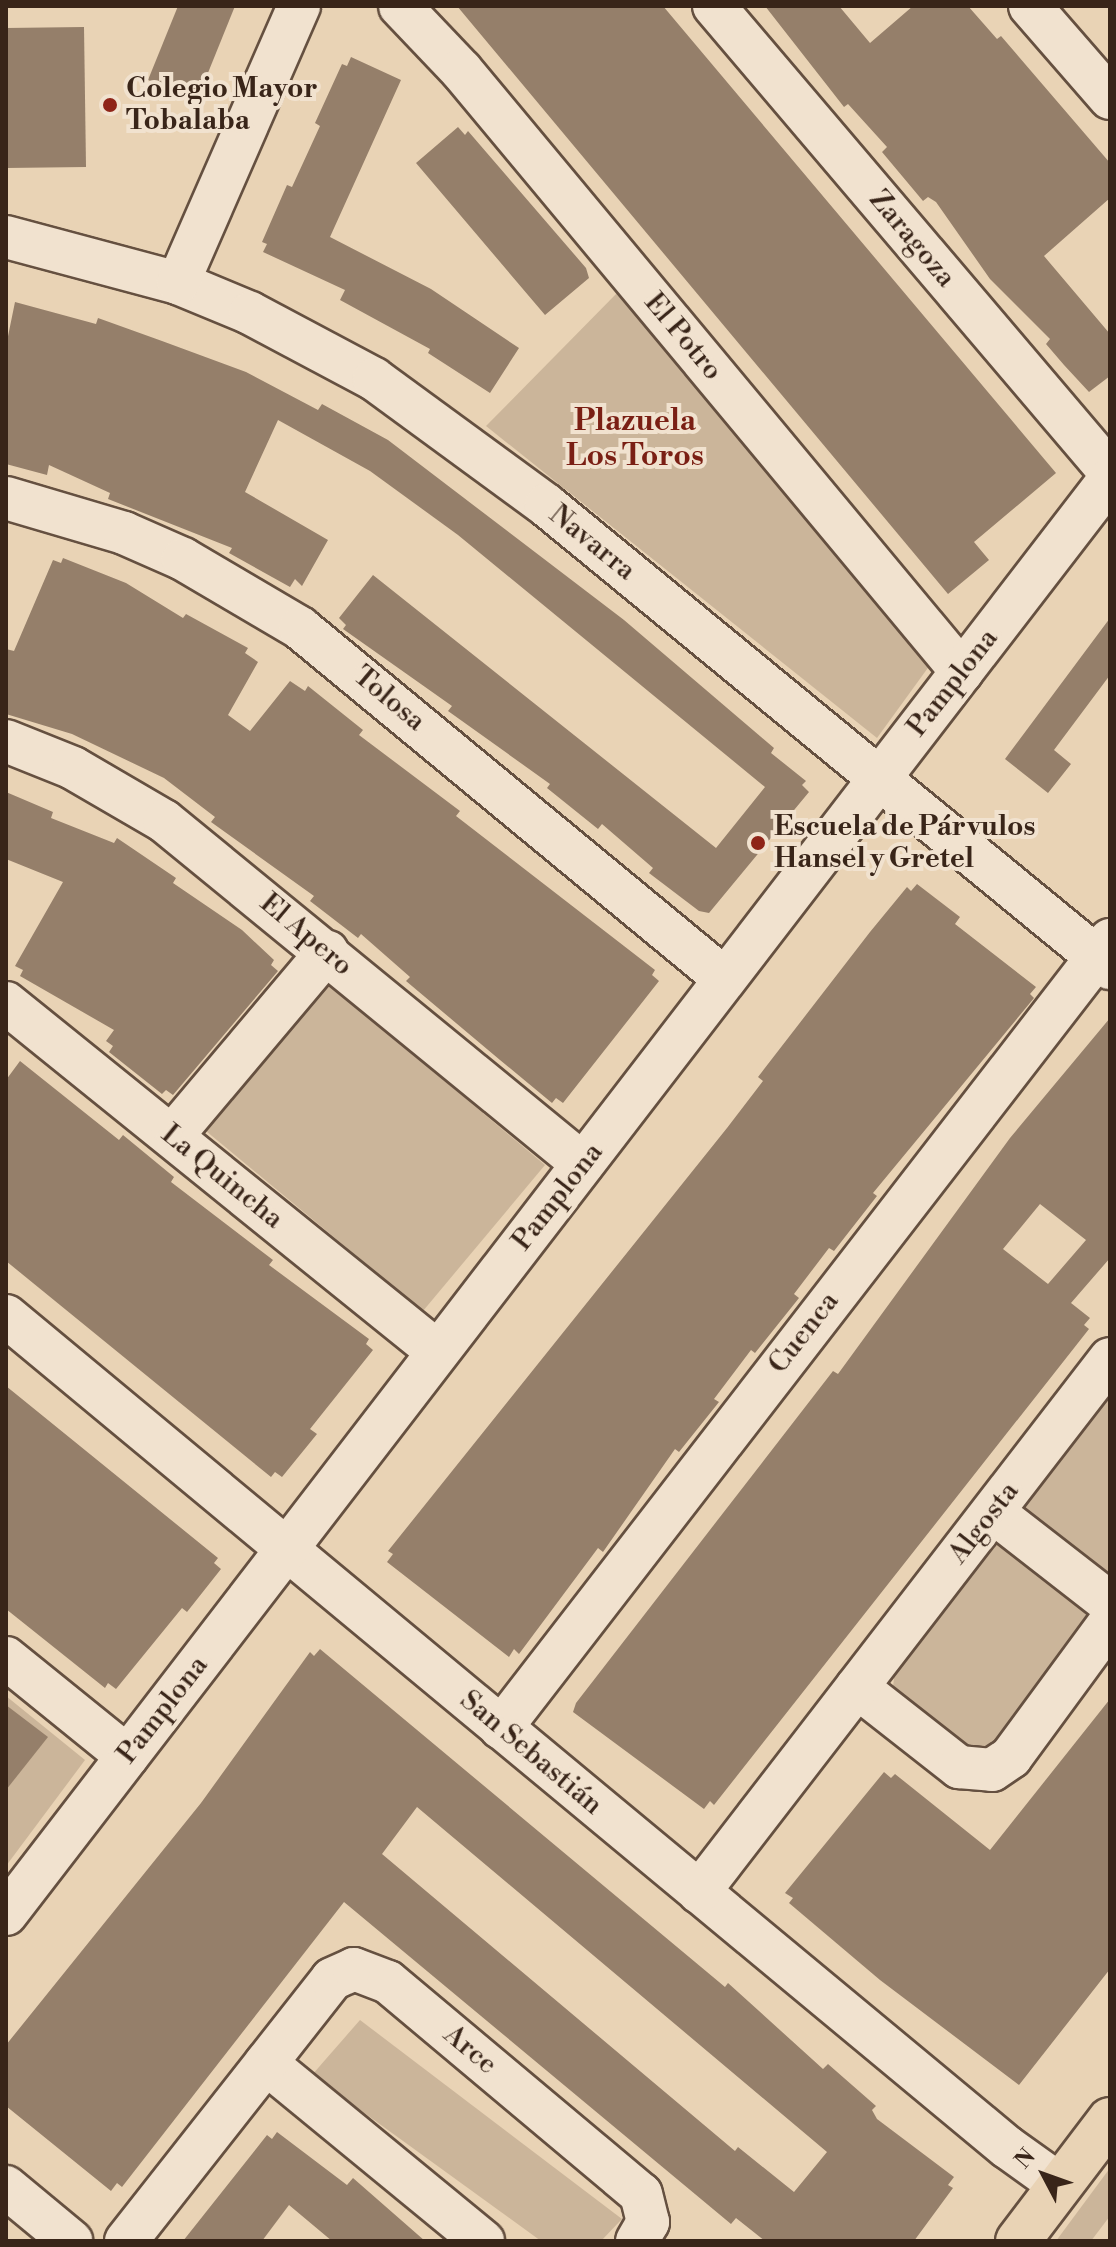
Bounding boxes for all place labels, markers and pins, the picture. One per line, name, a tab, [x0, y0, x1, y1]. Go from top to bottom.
place label: Colegio Mayor Tobalaba	[126, 72, 318, 138]
marker: Colegio Mayor Tobalaba	[101, 96, 119, 114]
place label: Escuela de Párvulos Hansel y Gretel	[774, 810, 1036, 876]
marker: Escuela de Párvulos Hansel y Gretel	[749, 834, 767, 852]

